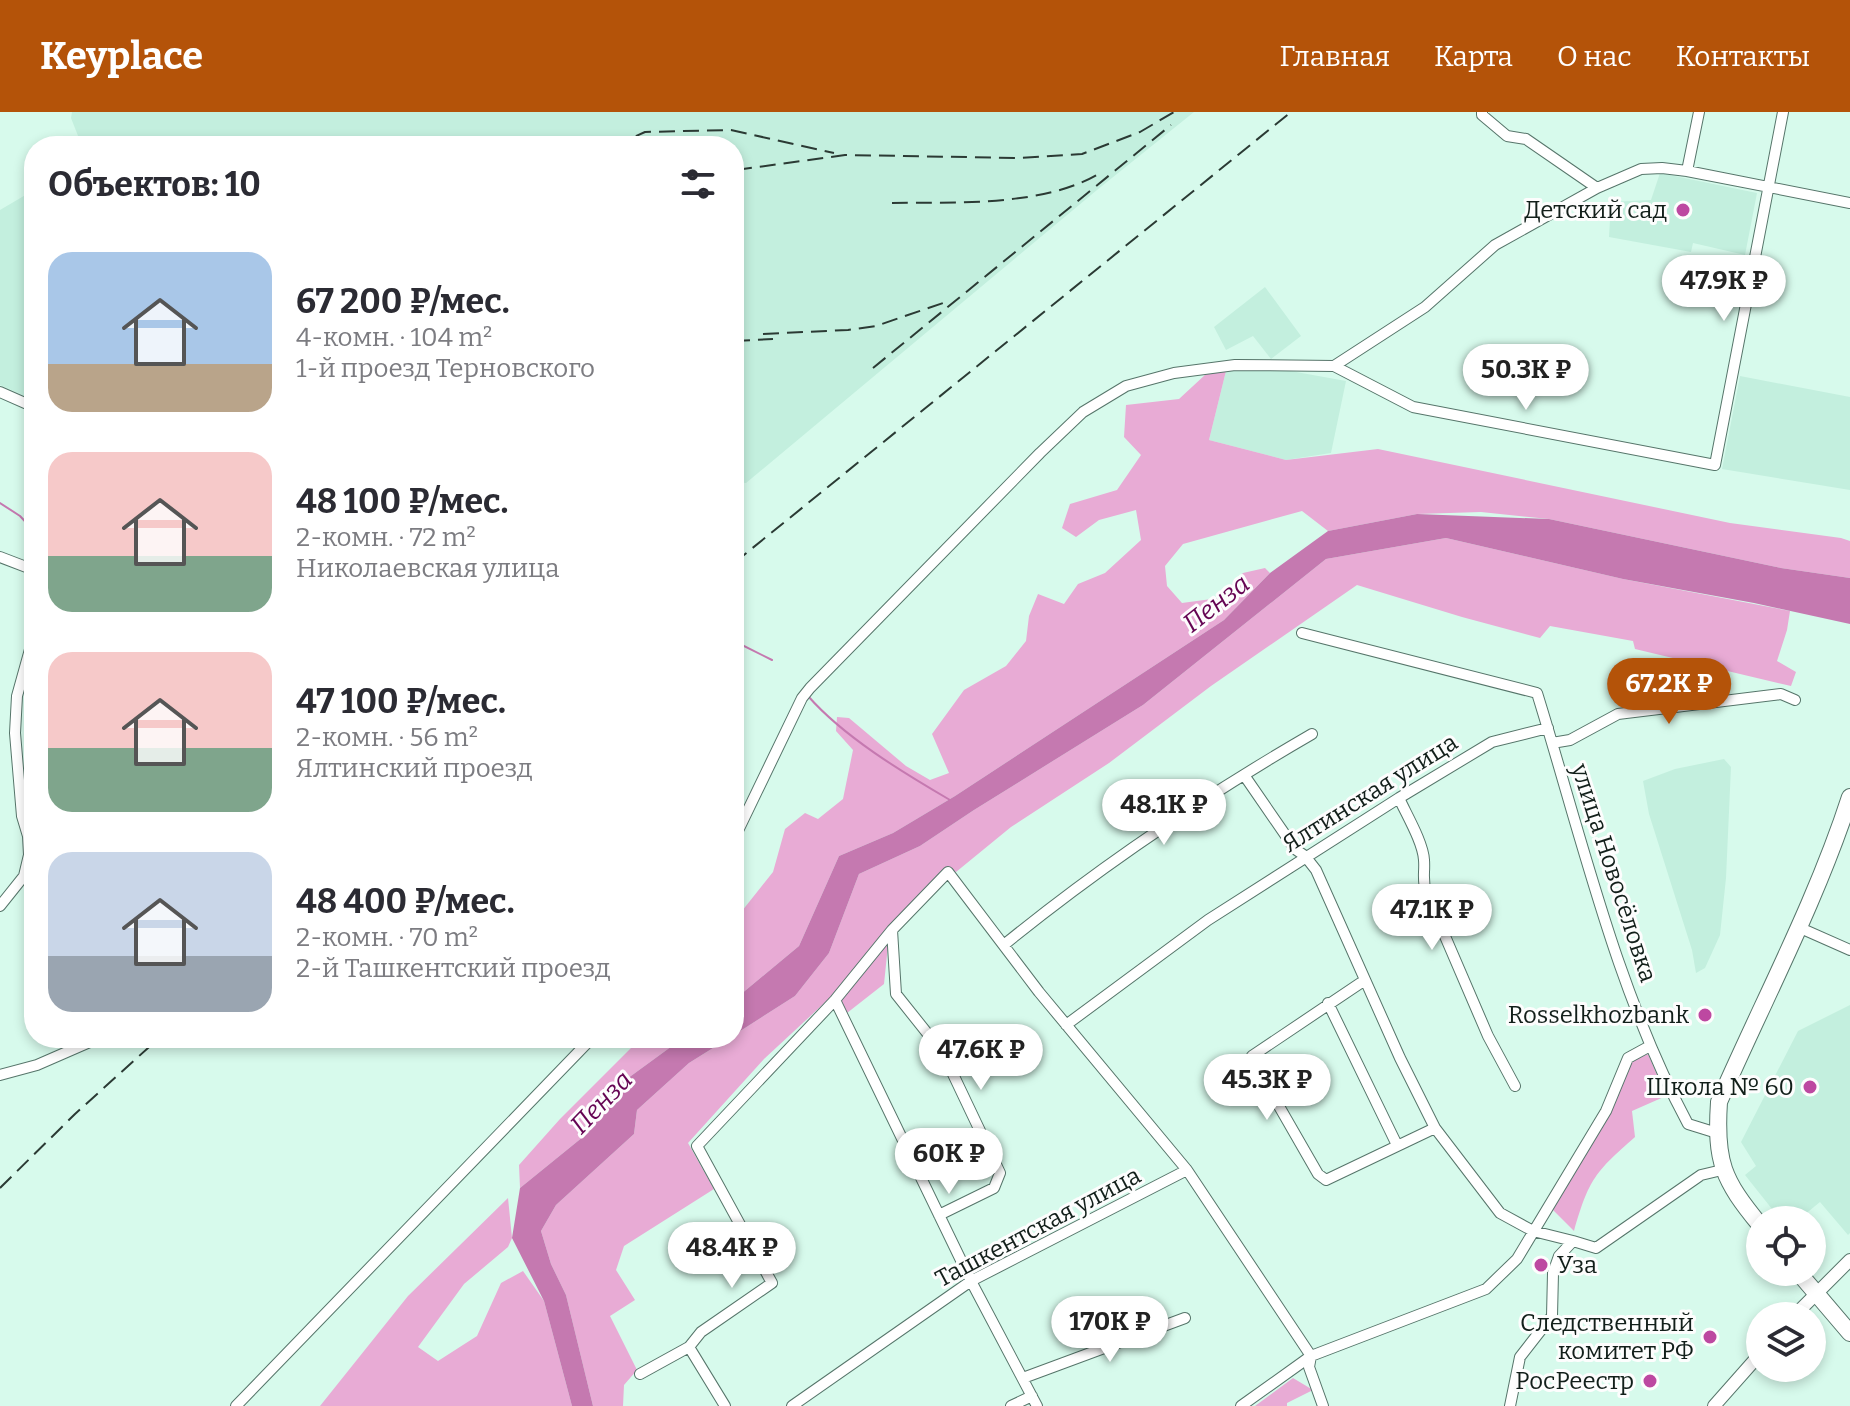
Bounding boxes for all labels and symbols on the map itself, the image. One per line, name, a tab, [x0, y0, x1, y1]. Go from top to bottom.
place label: Детский сад	[1524, 196, 1667, 224]
marker: Детский сад	[1674, 201, 1692, 219]
pin: 47.9K ₽	[1650, 255, 1798, 323]
pin: 50.3K ₽	[1452, 344, 1600, 412]
water label: Пенза	[1177, 568, 1256, 639]
pin: 67.2K ₽	[1595, 658, 1743, 726]
street label: Ялтинская улица	[1277, 728, 1463, 858]
street label: улица Новосёловка	[1565, 759, 1663, 986]
pin: 48.1K ₽	[1090, 779, 1238, 847]
pin: 47.1K ₽	[1358, 884, 1506, 952]
place label: Rosselkhozbank	[1508, 1001, 1689, 1029]
marker: Rosselkhozbank	[1696, 1006, 1714, 1024]
pin: 47.6K ₽	[907, 1024, 1055, 1092]
pin: 45.3K ₽	[1193, 1054, 1341, 1122]
water label: Пенза	[564, 1064, 639, 1140]
place label: Школа № 60	[1646, 1073, 1794, 1101]
marker: Школа № 60	[1801, 1078, 1819, 1096]
pin: 60K ₽	[893, 1128, 1005, 1196]
street label: Ташкентская улица	[931, 1161, 1145, 1293]
pin: 48.4K ₽	[658, 1222, 806, 1290]
place label: Уза	[1557, 1251, 1597, 1279]
marker: Уза	[1532, 1256, 1550, 1274]
pin: 170K ₽	[1045, 1296, 1175, 1364]
place label: Следственный комитет РФ	[1520, 1309, 1694, 1365]
marker: Следственный комитет РФ	[1701, 1328, 1719, 1346]
place label: РосРеестр	[1515, 1367, 1634, 1395]
marker: РосРеестр	[1641, 1372, 1659, 1390]

